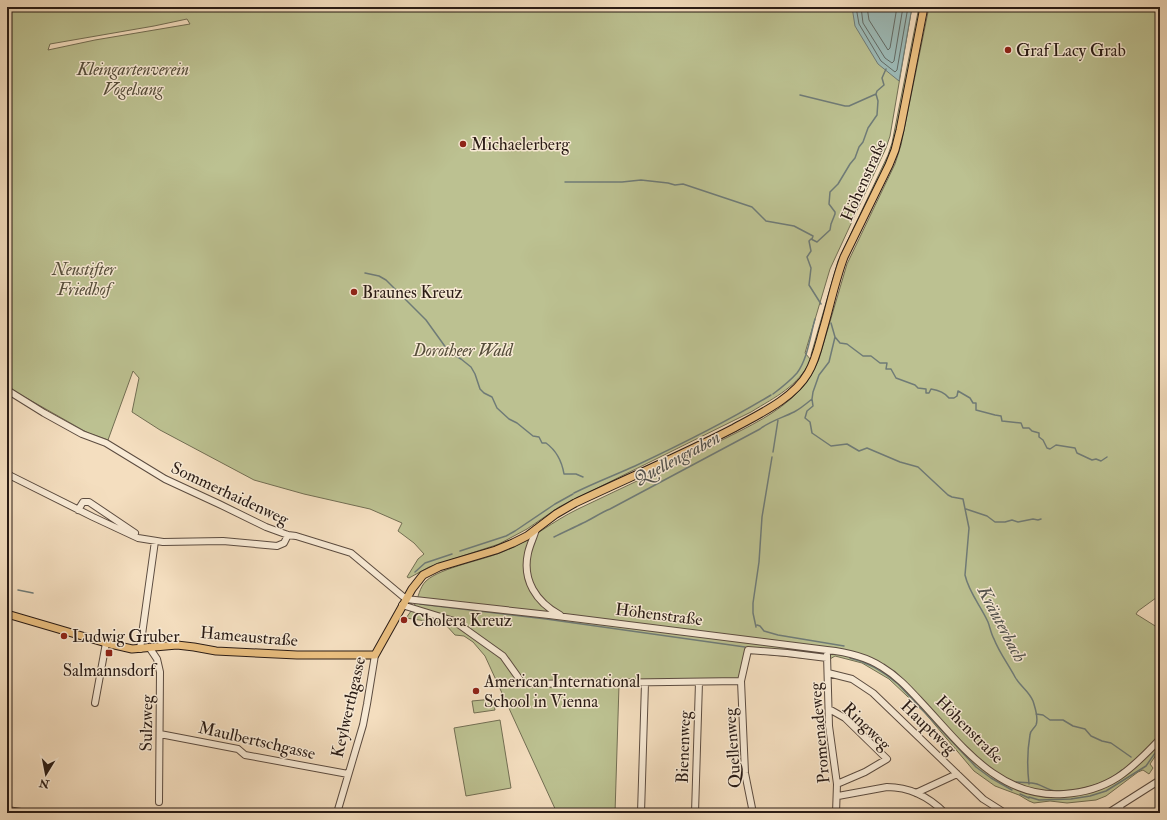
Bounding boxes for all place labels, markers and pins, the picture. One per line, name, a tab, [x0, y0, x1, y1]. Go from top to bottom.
place label: Graf Lacy Grab	[1016, 40, 1126, 62]
marker: Graf Lacy Grab	[1003, 45, 1013, 55]
place label: Michaelerberg	[471, 134, 570, 155]
marker: Michaelerberg	[458, 139, 468, 149]
place label: Braunes Kreuz	[362, 282, 463, 303]
marker: Braunes Kreuz	[349, 287, 359, 297]
place label: Cholera Kreuz	[412, 610, 512, 631]
marker: Cholera Kreuz	[399, 615, 409, 625]
place label: Ludwig Gruber	[72, 626, 180, 647]
marker: Ludwig Gruber	[59, 631, 69, 641]
marker: Salmannsdorf	[104, 648, 114, 658]
place label: Salmannsdorf	[63, 660, 158, 681]
place label: American International School in Vienna	[483, 671, 641, 712]
marker: American International School in Vienna	[471, 686, 481, 696]

